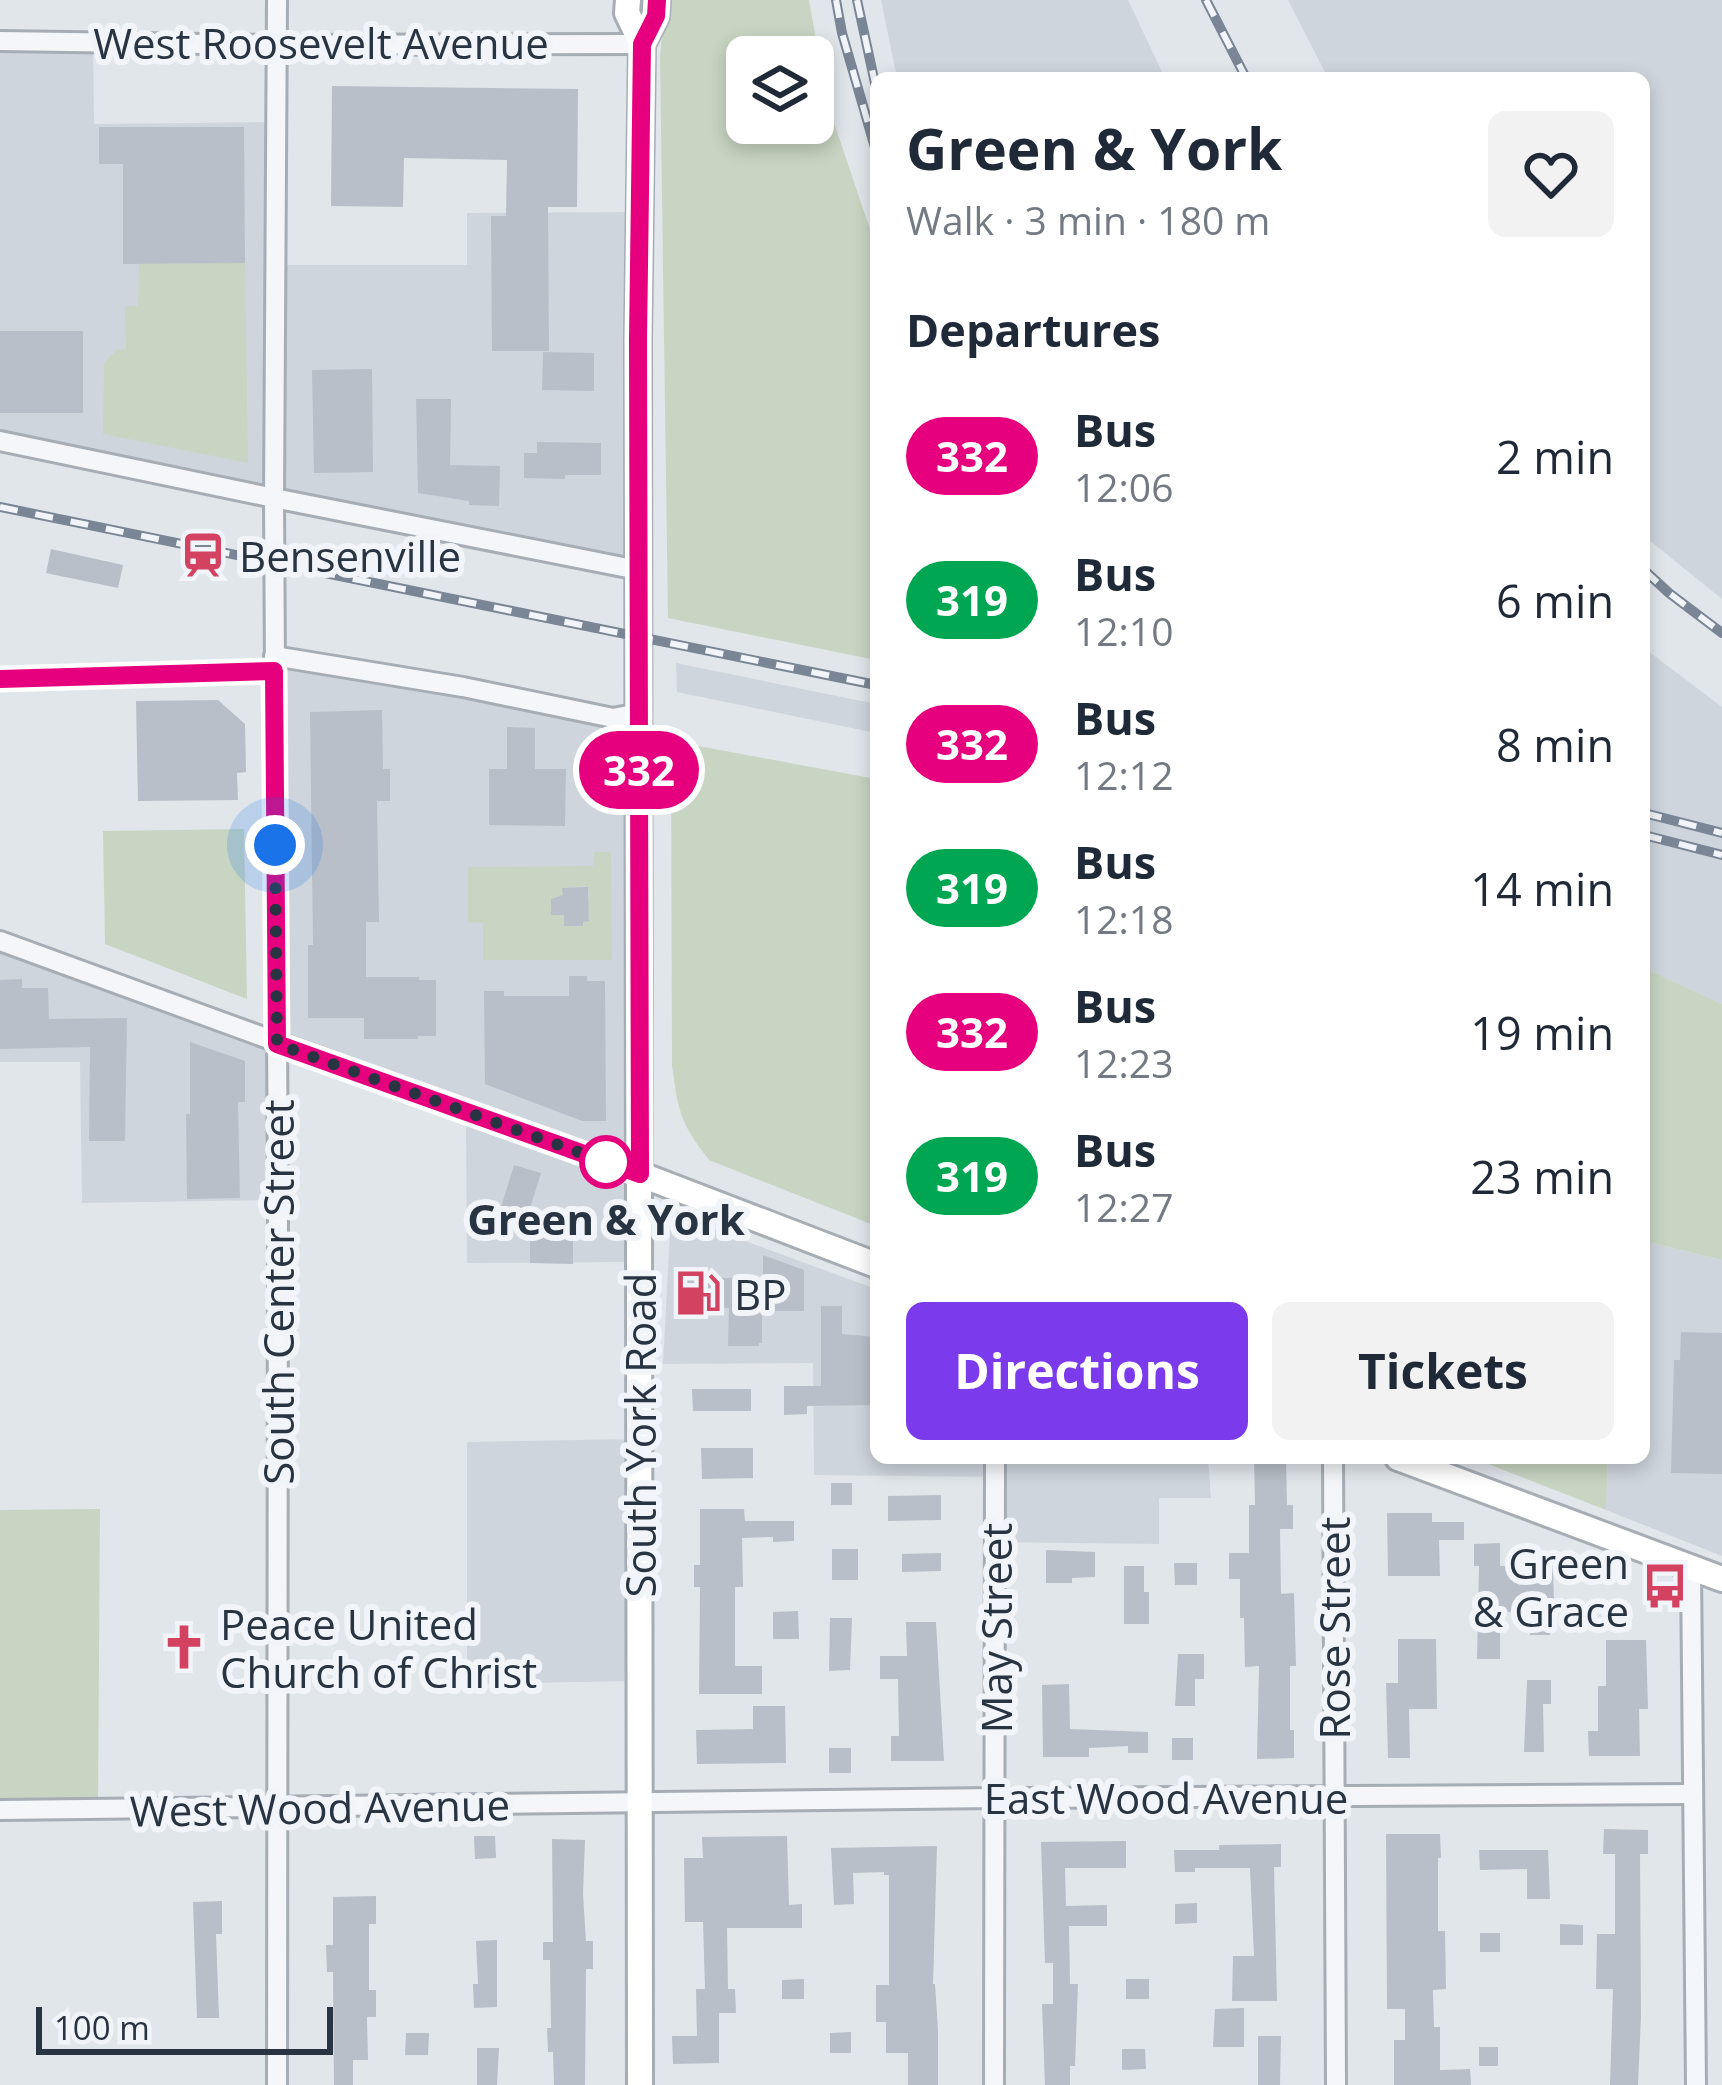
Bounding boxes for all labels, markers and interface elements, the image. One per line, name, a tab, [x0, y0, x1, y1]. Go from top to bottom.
street label: West Roosevelt Avenue	[93, 14, 549, 71]
map controls	[726, 36, 834, 144]
button: layers	[726, 36, 834, 144]
text: Green & York	[906, 109, 1282, 187]
button: heart	[1488, 111, 1614, 237]
text: Walk · 3 min · 180 m	[906, 193, 1270, 246]
text: Departures	[906, 299, 1161, 360]
text: Bus	[1074, 399, 1156, 460]
text: 2 min	[1496, 426, 1614, 487]
text: 332	[936, 427, 1008, 484]
text: 12:06	[1074, 460, 1173, 513]
place label: Bensenville	[239, 527, 461, 584]
station icon: Bensenville	[178, 530, 228, 580]
text: Bus	[1074, 543, 1156, 604]
text: 6 min	[1496, 570, 1614, 631]
text: 319	[936, 571, 1008, 628]
text: 12:10	[1074, 604, 1173, 657]
text: Bus	[1074, 687, 1156, 748]
text: 8 min	[1496, 714, 1614, 775]
text: 332	[936, 715, 1008, 772]
line badge: 332	[570, 731, 708, 809]
text: 332	[603, 741, 675, 798]
text: 12:12	[1074, 748, 1173, 801]
your location	[245, 815, 305, 875]
text: Bus	[1074, 831, 1156, 892]
text: 14 min	[1470, 858, 1614, 919]
text: 319	[936, 859, 1008, 916]
text: 12:18	[1074, 892, 1173, 945]
text: Bus	[1074, 975, 1156, 1036]
text: 19 min	[1470, 1002, 1614, 1063]
text: 332	[936, 1003, 1008, 1060]
text: 12:23	[1074, 1036, 1173, 1089]
street label: South Center Street	[249, 1099, 306, 1485]
text: Bus	[1074, 1119, 1156, 1180]
marker: Green & York	[581, 1137, 631, 1187]
text: 23 min	[1470, 1146, 1614, 1207]
text: 319	[936, 1147, 1008, 1204]
text: 12:27	[1074, 1180, 1173, 1233]
place label: Green & York	[467, 1190, 746, 1247]
place label: BP	[734, 1265, 786, 1322]
fuel station icon: BP	[673, 1268, 723, 1318]
street label: South York Road	[611, 1273, 668, 1597]
button: Directions	[906, 1302, 1248, 1440]
button: Tickets	[1272, 1302, 1614, 1440]
street label: Rose Street	[1305, 1516, 1362, 1740]
street label: May Street	[967, 1523, 1024, 1733]
place label: Green & Grace	[1473, 1534, 1629, 1639]
bus stop icon: Green & Grace	[1640, 1561, 1690, 1611]
place label: Peace United Church of Christ	[220, 1595, 537, 1700]
church icon: Peace United Church of Christ	[159, 1622, 209, 1672]
street label: East Wood Avenue	[984, 1769, 1348, 1826]
street label: West Wood Avenue	[129, 1775, 511, 1839]
scale bar	[36, 2001, 333, 2054]
text: 100 m	[54, 2005, 150, 2050]

